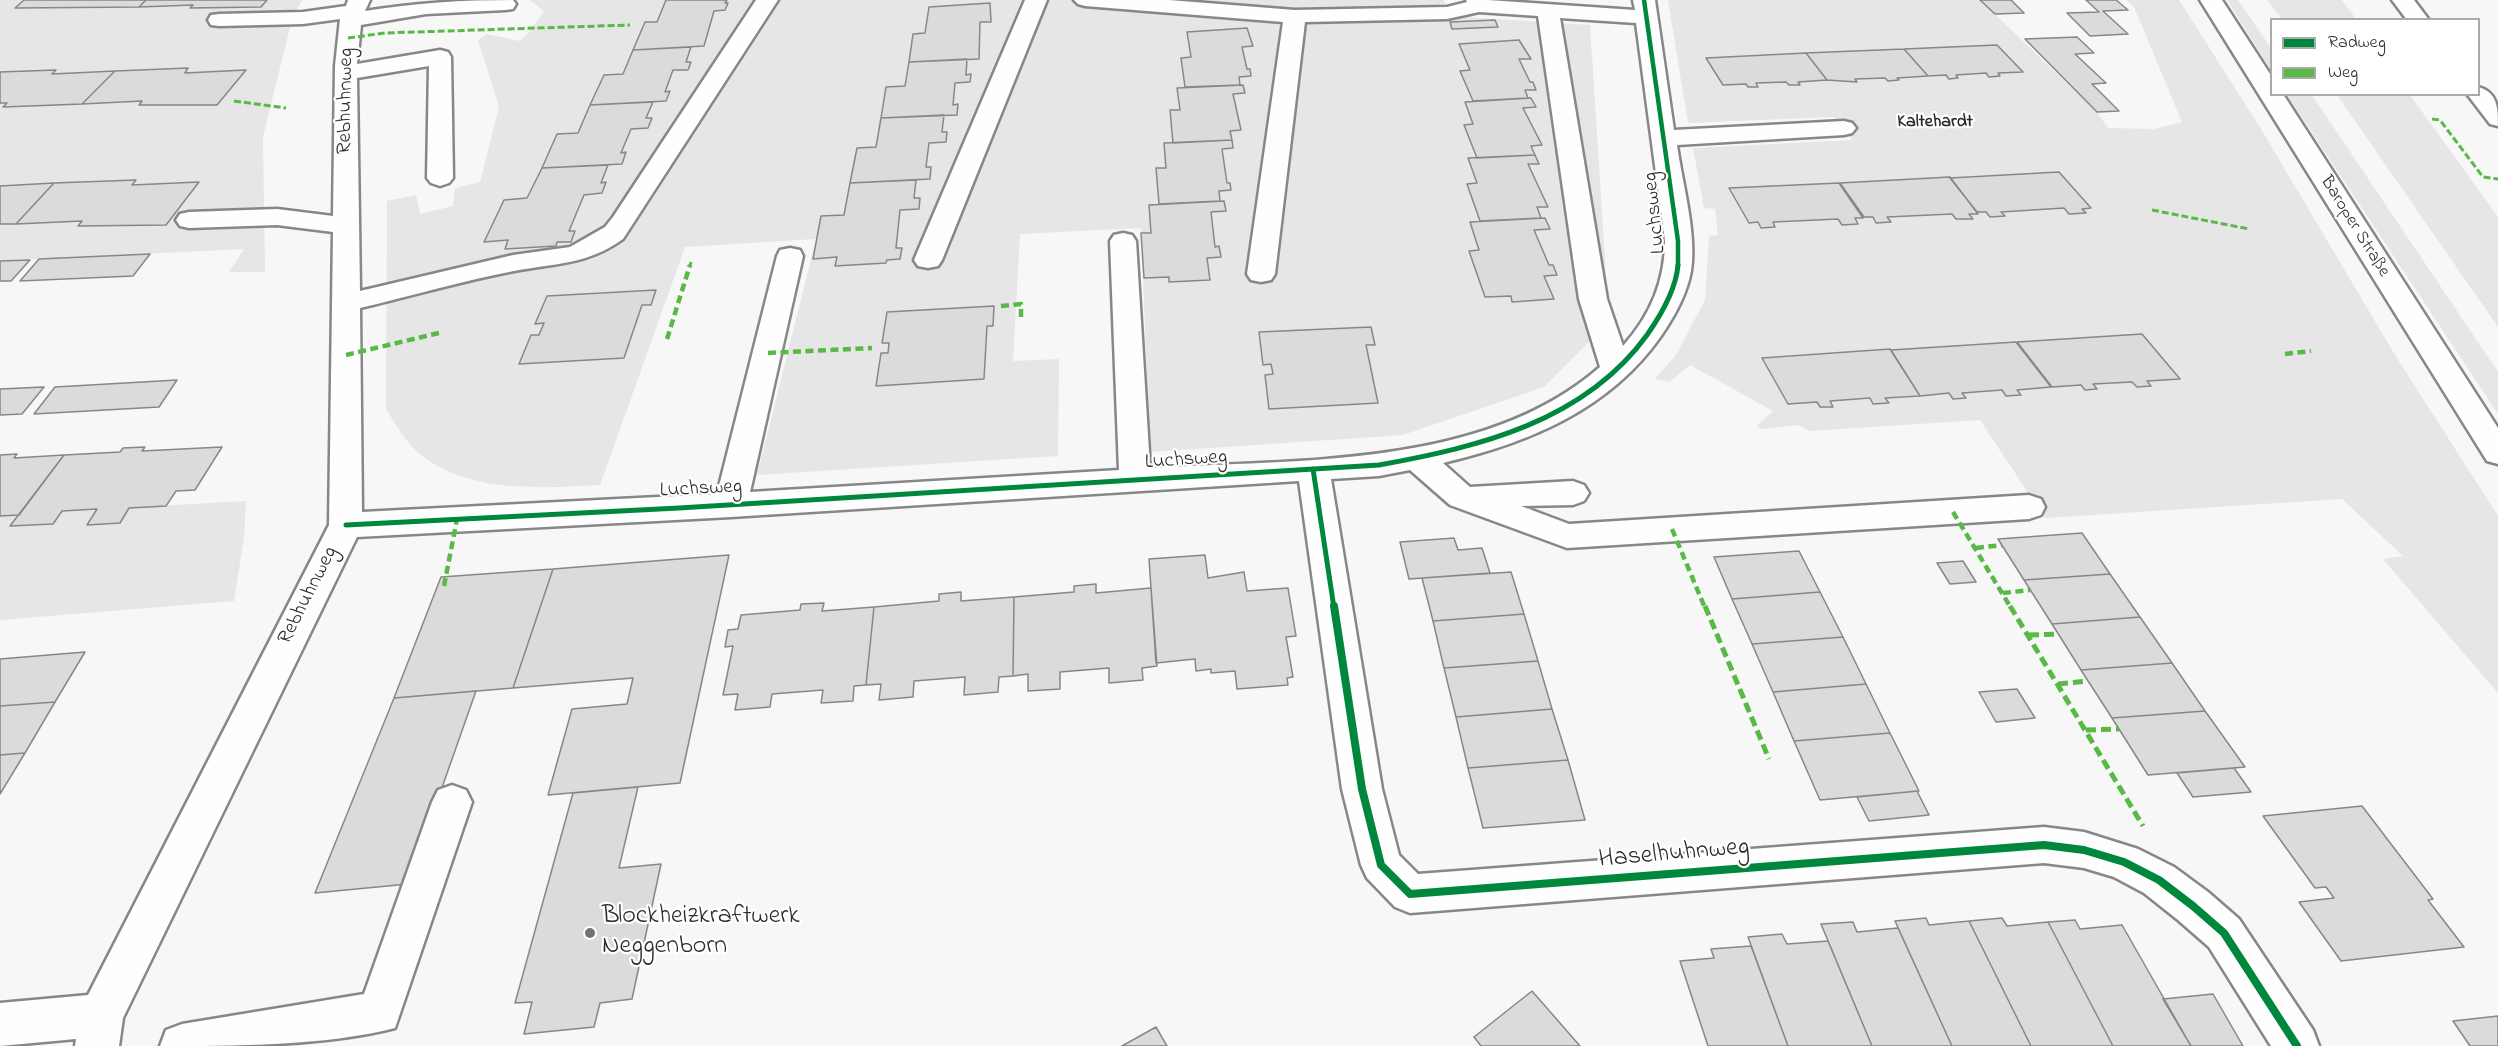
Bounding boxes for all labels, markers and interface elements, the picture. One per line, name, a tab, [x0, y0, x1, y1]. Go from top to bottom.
legend	[2270, 18, 2480, 96]
text: Radweg	[2328, 30, 2386, 56]
street label: Rebhuhnweg	[333, 48, 361, 154]
text: Weg	[2328, 60, 2358, 86]
district label: Kaltehardt	[1897, 112, 1973, 134]
street label: Luchsweg	[1639, 171, 1673, 255]
street label: Baroper Straße	[2314, 172, 2394, 282]
street label: Luchsweg	[1144, 446, 1228, 476]
street label: Luchsweg	[659, 475, 743, 505]
street label: Rebhuhnweg	[274, 543, 344, 649]
street label: Haselhuhnweg	[1597, 833, 1751, 877]
place label: Blockheizkraftwerk Neggenborn	[602, 902, 800, 964]
marker: Blockheizkraftwerk Neggenborn	[583, 926, 597, 940]

